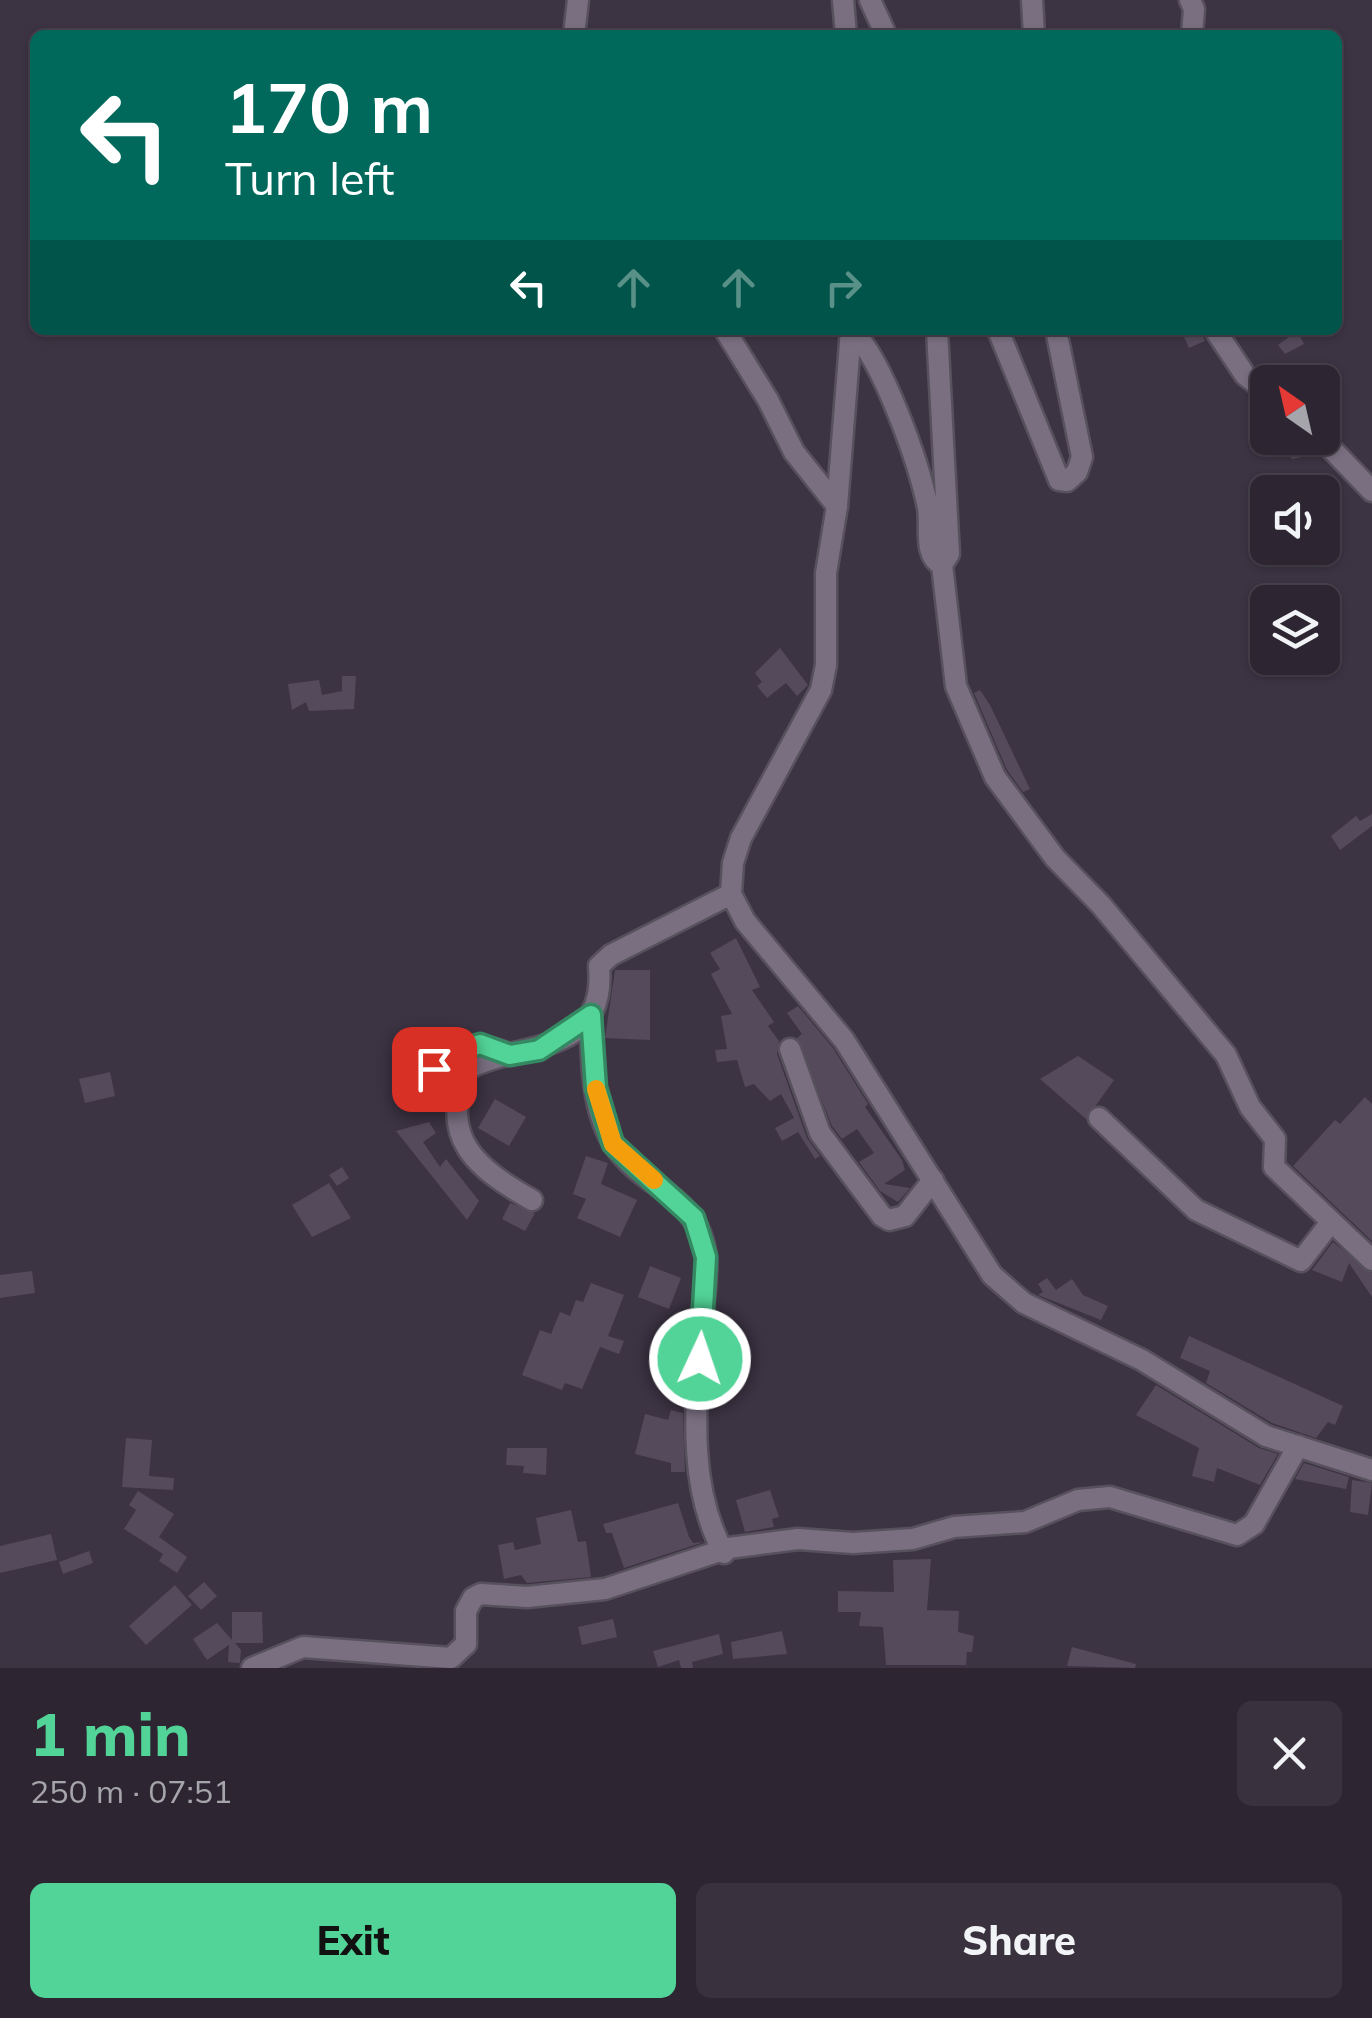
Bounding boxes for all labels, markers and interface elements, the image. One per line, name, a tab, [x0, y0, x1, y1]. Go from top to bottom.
text: 170 m	[225, 63, 433, 151]
icon: left	[60, 70, 190, 200]
text: Turn left	[225, 150, 394, 206]
icon: left	[501, 260, 556, 315]
icon: ahead	[606, 260, 661, 315]
icon: ahead	[711, 260, 766, 315]
icon: right	[816, 260, 871, 315]
north arrow	[1250, 365, 1340, 455]
map controls	[1250, 365, 1340, 675]
button: sound	[1250, 475, 1340, 565]
button: layers	[1250, 585, 1340, 675]
pin	[392, 1027, 477, 1112]
icon: arrive	[407, 1042, 462, 1097]
position arrow	[648, 1307, 752, 1411]
text: 1 min	[30, 1696, 191, 1771]
button: close	[1237, 1701, 1342, 1806]
text: 250 m · 07:51	[30, 1771, 232, 1811]
button: Exit	[30, 1883, 676, 1998]
button: Share	[696, 1883, 1342, 1998]

